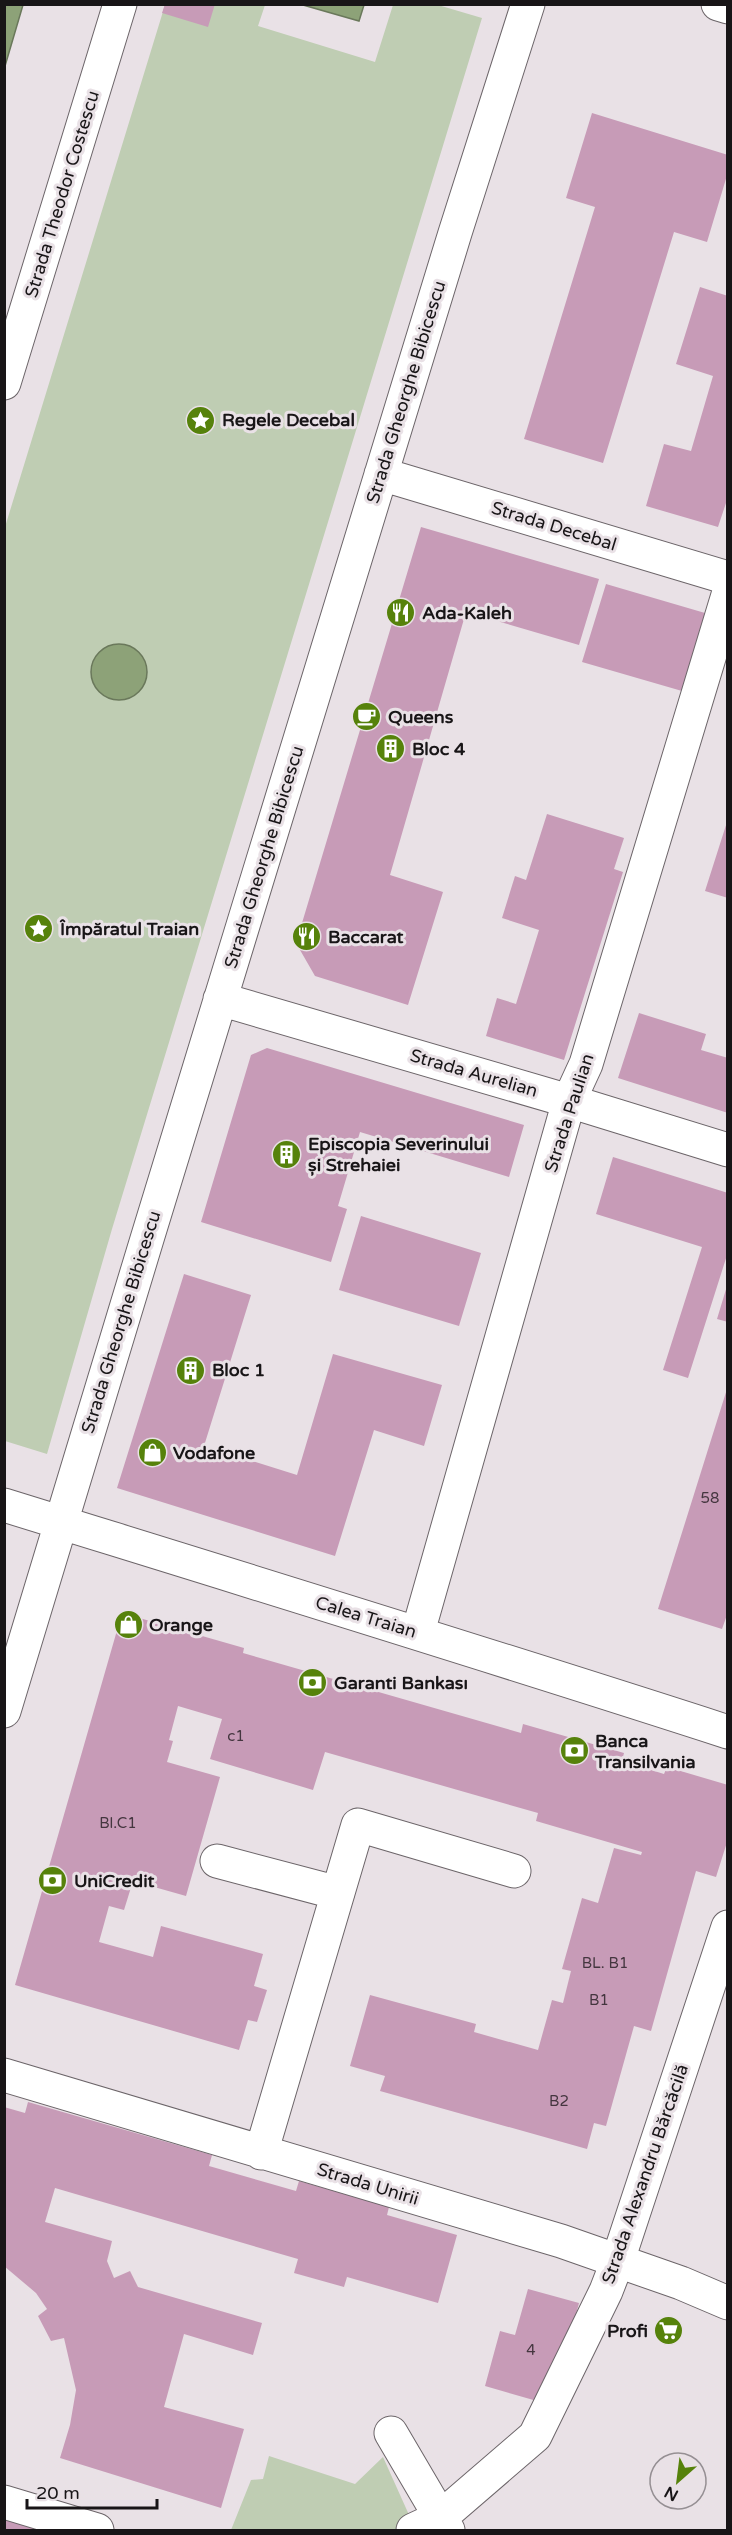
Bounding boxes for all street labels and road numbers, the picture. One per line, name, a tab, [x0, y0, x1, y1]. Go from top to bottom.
street label: Strada Theodor Costescu	[20, 88, 104, 300]
street label: Strada Gheorghe Bibicescu	[362, 278, 450, 506]
street label: Strada Decebal	[489, 497, 619, 555]
street label: Strada Gheorghe Bibicescu	[220, 743, 308, 971]
street label: Strada Aurelian	[408, 1044, 540, 1102]
street label: Strada Paulian	[539, 1051, 599, 1175]
street label: Strada Gheorghe Bibicescu	[77, 1208, 165, 1436]
street label: Calea Traian	[313, 1591, 419, 1643]
street label: Strada Alexandru Bărcăcilă	[597, 2061, 693, 2287]
street label: Strada Unirii	[314, 2158, 422, 2210]

